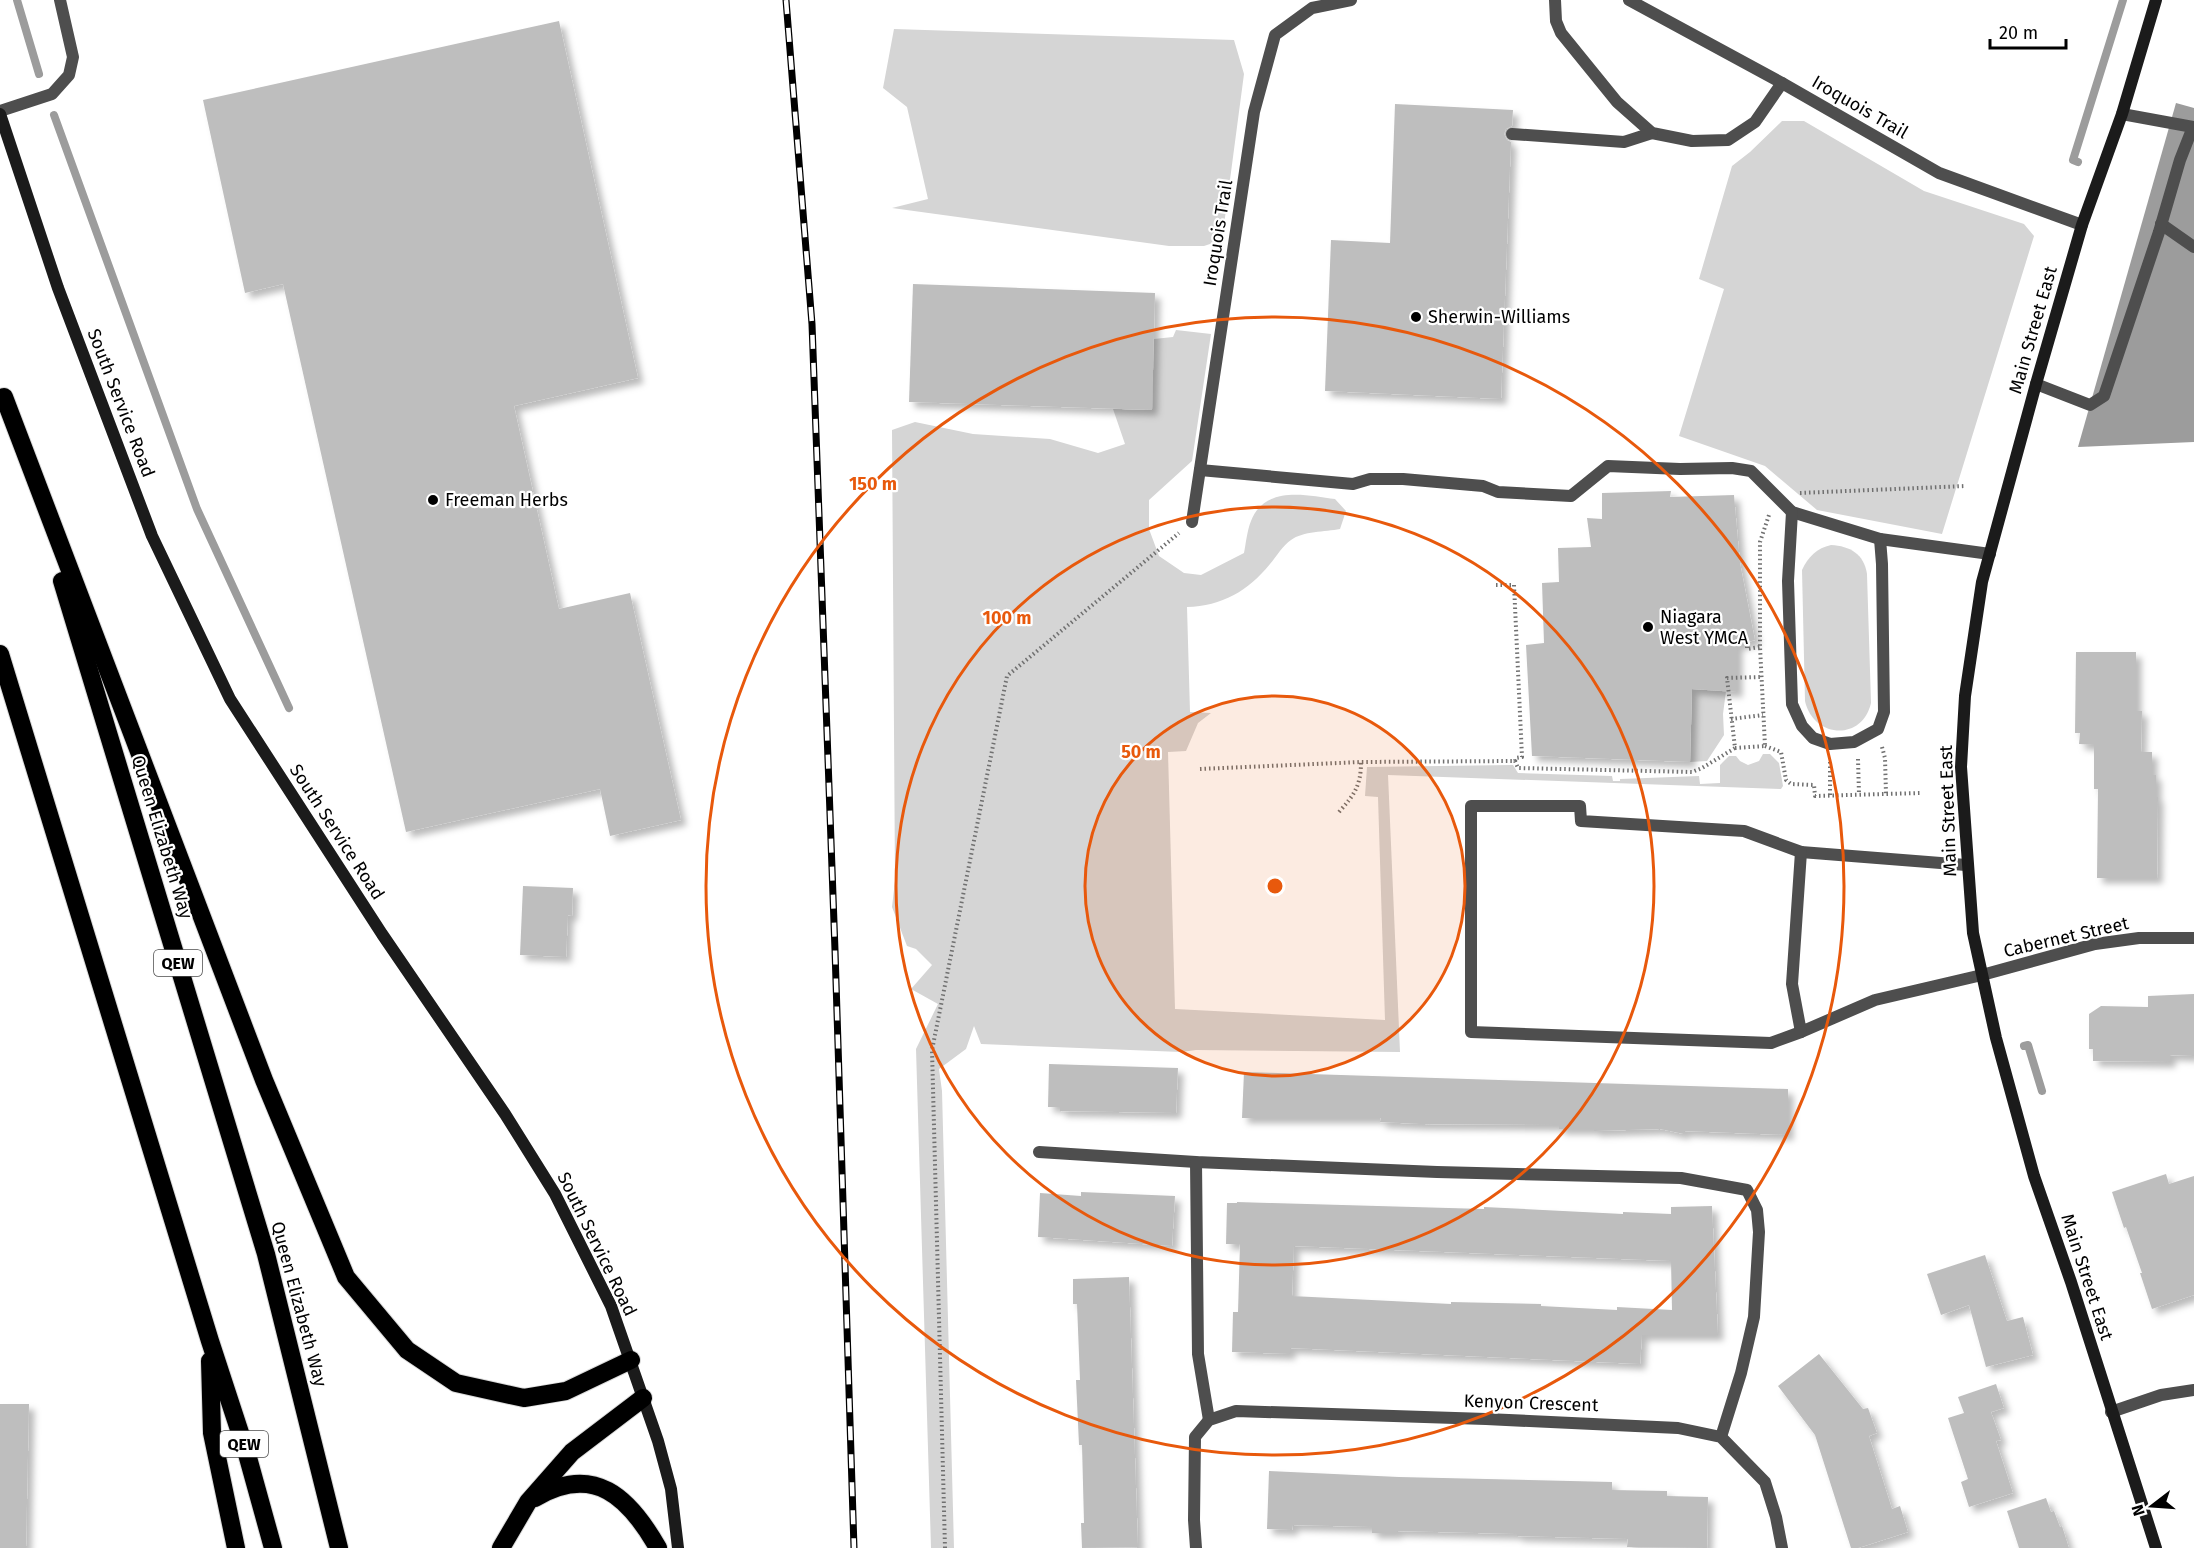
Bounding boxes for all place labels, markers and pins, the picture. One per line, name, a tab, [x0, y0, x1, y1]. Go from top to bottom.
place label: Sherwin-Williams	[1428, 306, 1570, 328]
marker: Sherwin-Williams	[1409, 310, 1423, 324]
place label: Freeman Herbs	[445, 489, 568, 511]
marker: Freeman Herbs	[426, 493, 440, 507]
place label: Niagara West YMCA	[1660, 606, 1749, 649]
marker: Niagara West YMCA	[1641, 620, 1655, 634]
centre of rings	[1265, 876, 1285, 896]

